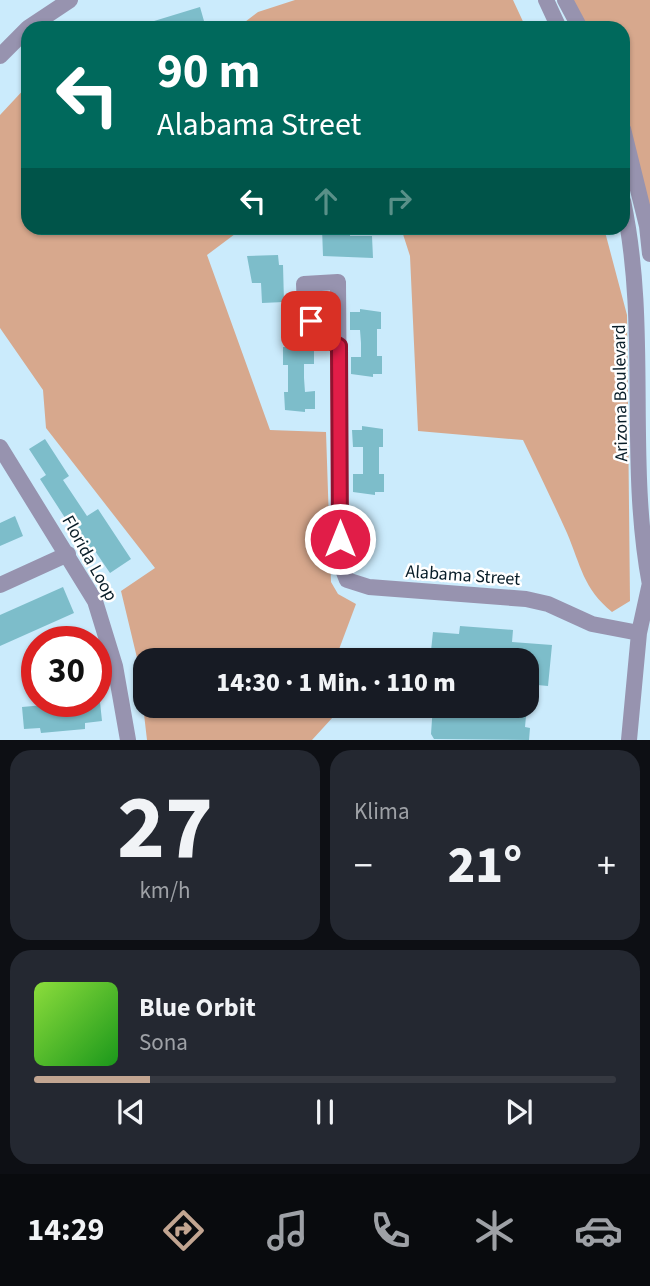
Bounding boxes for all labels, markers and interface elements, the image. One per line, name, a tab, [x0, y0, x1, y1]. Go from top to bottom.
text: 90 m	[157, 37, 261, 107]
icon: left	[42, 49, 133, 140]
text: Alabama Street	[157, 102, 361, 148]
icon: left	[234, 182, 272, 220]
icon: ahead	[307, 182, 345, 220]
icon: right	[380, 182, 418, 220]
pin	[281, 291, 341, 351]
icon: arrive	[292, 302, 330, 340]
street label: Arizona Boulevard	[607, 324, 634, 462]
position arrow	[303, 502, 377, 576]
street label: Florida Loop	[56, 511, 123, 606]
street label: Alabama Street	[405, 559, 521, 592]
speed limit sign: 30	[21, 626, 112, 717]
text: 14:30 · 1 Min. · 110 m	[216, 664, 456, 701]
text: 27	[117, 764, 213, 893]
text: Klima	[354, 795, 410, 828]
text: 21°	[448, 829, 522, 903]
text: −	[354, 839, 373, 893]
text: +	[597, 839, 616, 893]
text: km/h	[139, 874, 191, 907]
text: Blue Orbit	[139, 989, 256, 1026]
text: Sona	[139, 1026, 188, 1059]
icon: previous	[112, 1093, 150, 1131]
icon: pause	[306, 1093, 344, 1131]
icon: next	[500, 1093, 538, 1131]
icon: directions	[159, 1206, 208, 1255]
icon: music	[263, 1206, 312, 1255]
icon: phone	[366, 1206, 415, 1255]
icon: climate	[470, 1206, 519, 1255]
icon: car	[574, 1206, 623, 1255]
text: 14:29	[27, 1207, 105, 1253]

